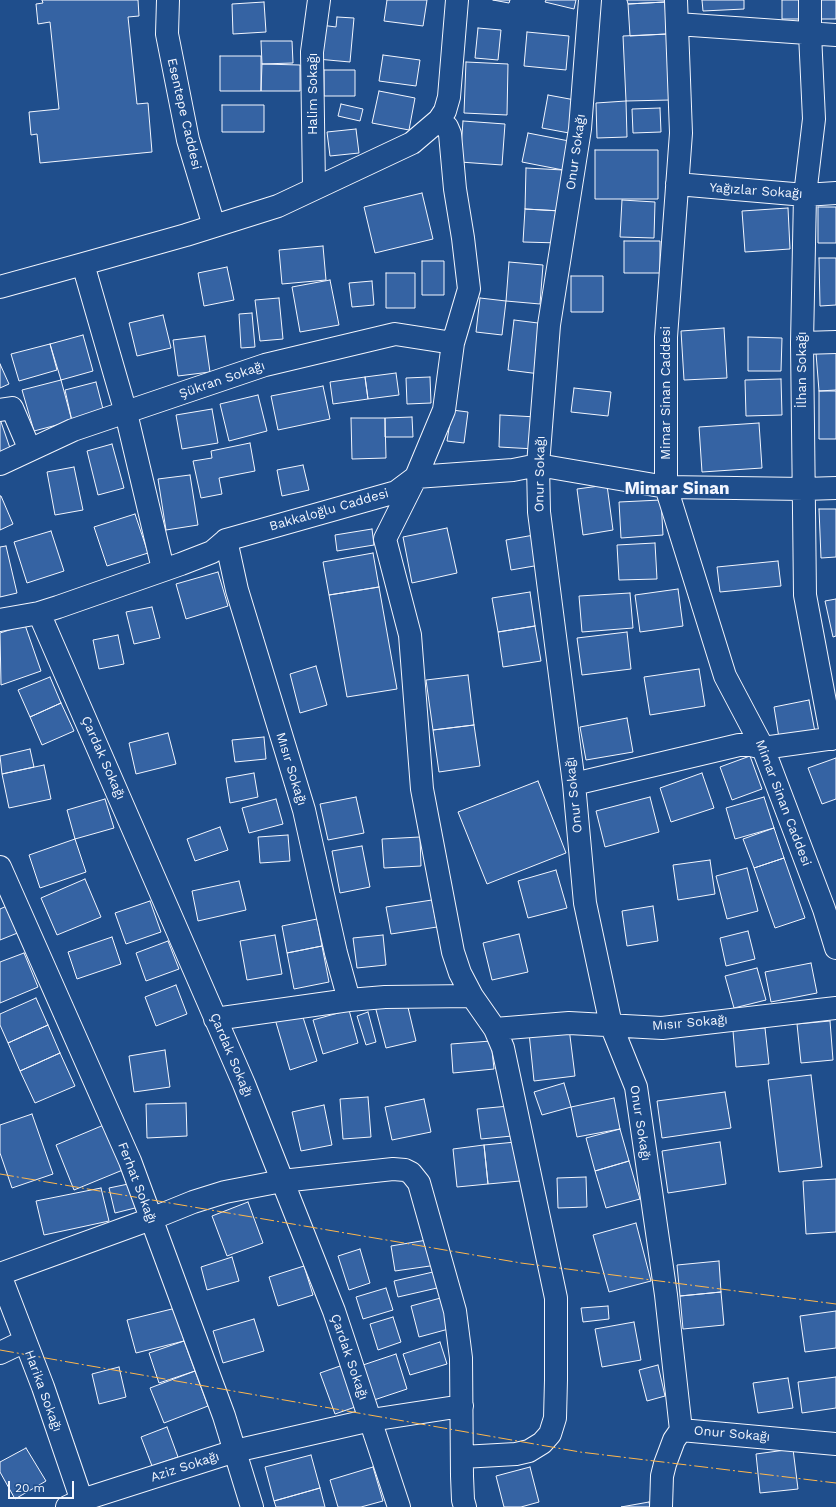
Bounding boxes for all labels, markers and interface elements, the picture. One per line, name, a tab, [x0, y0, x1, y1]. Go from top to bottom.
street label: Halim Sokağı	[305, 53, 321, 135]
street label: Esentepe Caddesi	[164, 57, 204, 171]
street label: Onur Sokağı	[563, 113, 589, 191]
street label: Yağızlar Sokağı	[709, 180, 803, 202]
street label: Mimar Sinan Caddesi	[658, 326, 674, 460]
street label: İlhan Sokağı	[794, 332, 810, 408]
street label: Şükran Sokağı	[177, 358, 267, 402]
street label: Onur Sokağı	[532, 436, 548, 512]
district label: Mimar Sinan	[624, 479, 730, 499]
street label: Bakkaloğlu Caddesi	[268, 486, 390, 534]
street label: Çardak Sokağı	[78, 714, 128, 802]
street label: Mısır Sokağı	[272, 731, 310, 807]
street label: Mimar Sinan Caddesi	[752, 738, 814, 868]
street label: Onur Sokağı	[562, 756, 586, 834]
street label: Çardak Sokağı	[206, 1011, 256, 1099]
street label: Mısır Sokağı	[652, 1012, 728, 1034]
street label: Onur Sokağı	[626, 1084, 654, 1162]
street label: Ferhat Sokağı	[114, 1140, 160, 1226]
street label: Çardak Sokağı	[327, 1312, 371, 1402]
street label: Harika Sokağı	[21, 1348, 65, 1434]
street label: Onur Sokağı	[693, 1423, 771, 1445]
street label: Aziz Sokağı	[149, 1449, 221, 1485]
scale bar	[10, 1473, 76, 1499]
text: 20 m	[15, 1481, 45, 1495]

